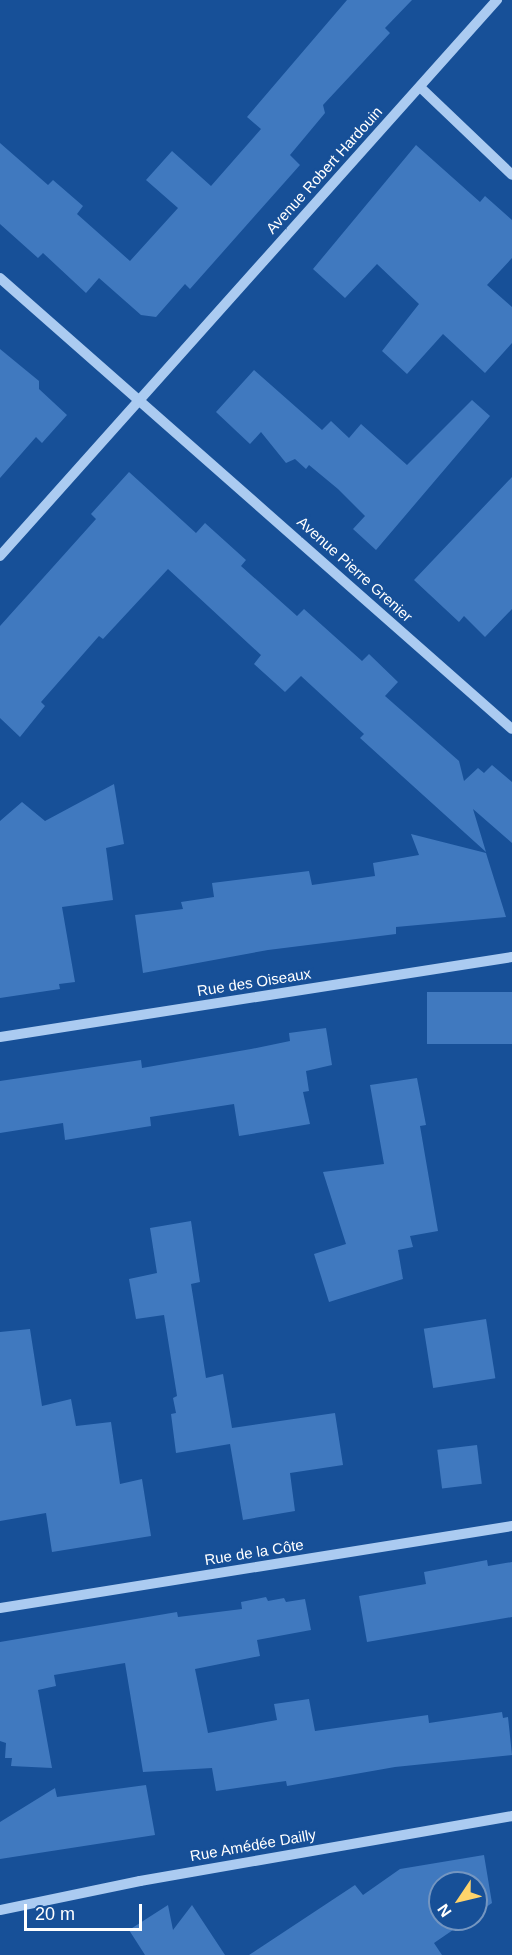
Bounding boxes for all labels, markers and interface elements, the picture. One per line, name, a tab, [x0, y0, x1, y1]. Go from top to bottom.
street label: Avenue Robert Hardouin	[262, 103, 386, 237]
street label: Avenue Pierre Grenier	[294, 512, 416, 626]
street label: Rue des Oiseaux	[196, 964, 312, 1000]
street label: Rue de la Côte	[203, 1535, 305, 1569]
street label: Rue Amédée Dailly	[188, 1825, 318, 1865]
north arrow	[428, 1871, 488, 1931]
scale bar	[27, 1892, 146, 1930]
text: N	[434, 1901, 455, 1920]
text: 20 m	[35, 1904, 75, 1924]

